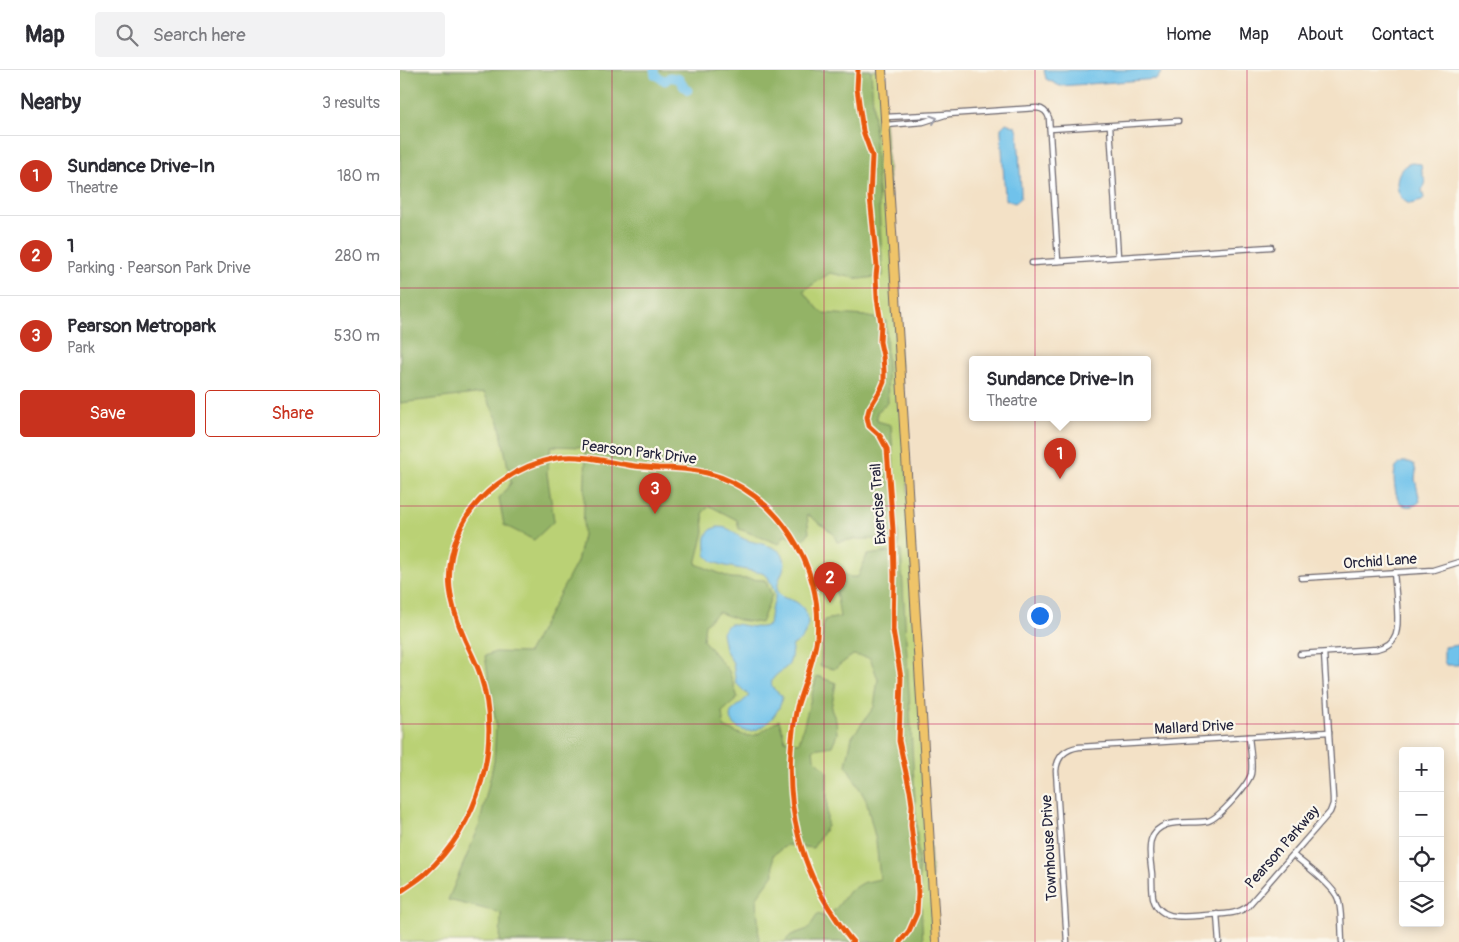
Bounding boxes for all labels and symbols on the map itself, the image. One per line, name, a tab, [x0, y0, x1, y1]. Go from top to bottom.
one-way arrow	[929, 115, 937, 125]
street label: Pearson Park Drive	[580, 436, 698, 469]
pin: 1	[1044, 438, 1076, 479]
street label: Exercise Trail	[866, 463, 891, 545]
pin: 3	[639, 473, 671, 514]
street label: Orchid Lane	[1343, 549, 1418, 574]
pin: 2	[814, 562, 846, 603]
your location	[1027, 603, 1053, 629]
street label: Mallard Drive	[1154, 716, 1235, 739]
street label: Townhouse Drive	[1037, 794, 1062, 901]
street label: Pearson Parkway	[1241, 801, 1324, 893]

